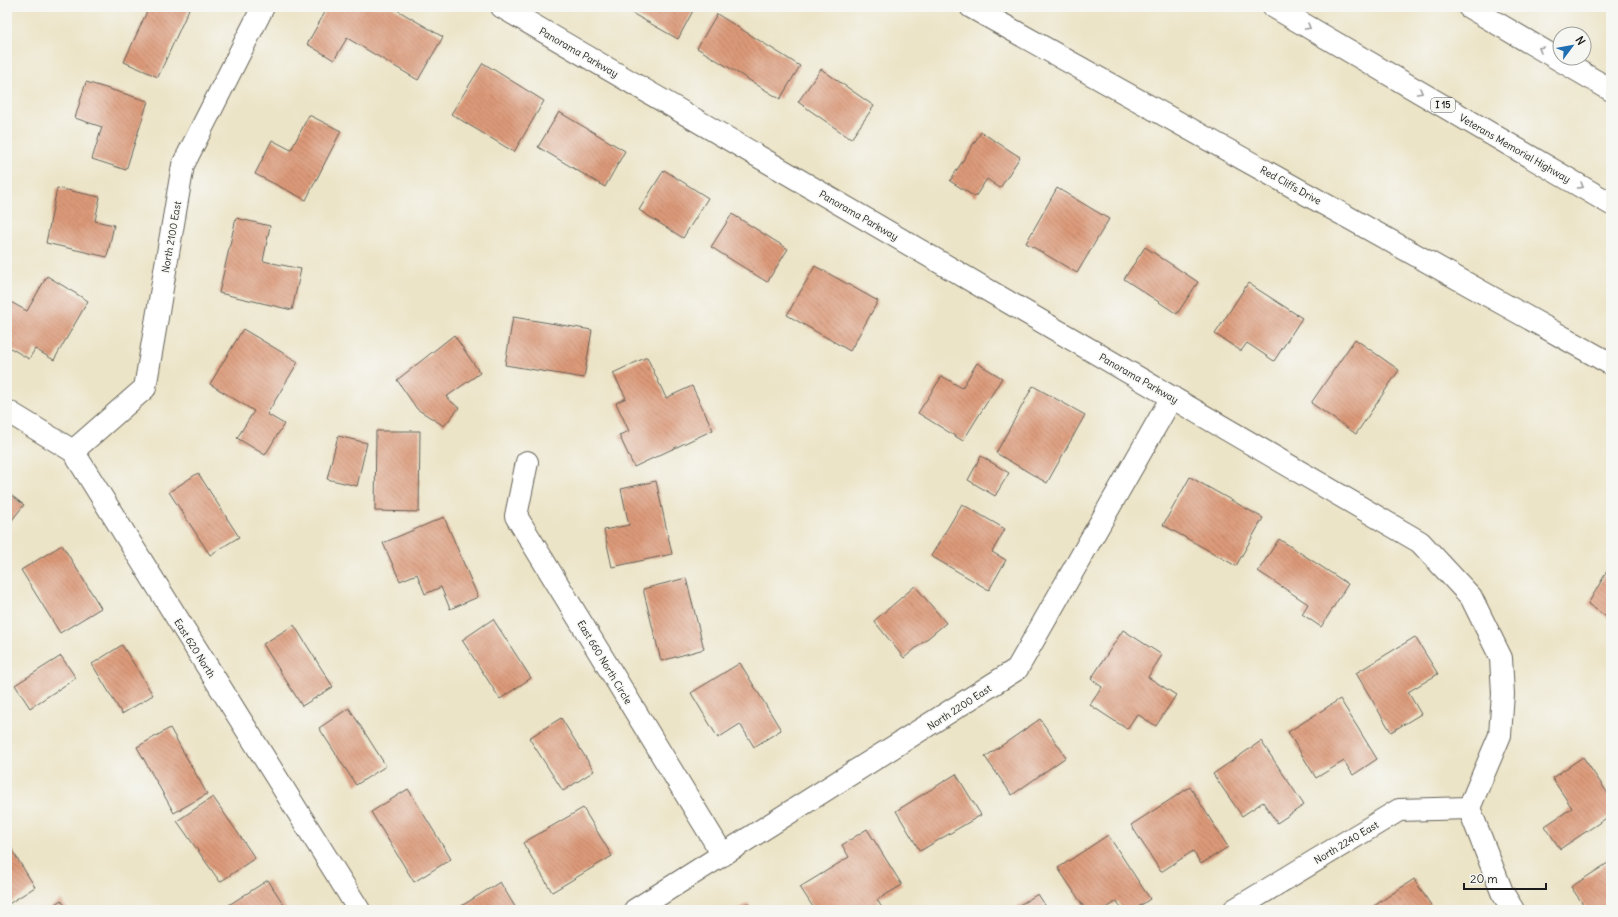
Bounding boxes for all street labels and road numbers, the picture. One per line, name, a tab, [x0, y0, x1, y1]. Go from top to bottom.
street label: Panorama Parkway	[537, 24, 621, 80]
road number: I 15	[1431, 98, 1455, 112]
street label: Veterans Memorial Highway	[1457, 111, 1573, 186]
street label: Red Cliffs Drive	[1258, 163, 1324, 208]
street label: Panorama Parkway	[817, 187, 901, 243]
street label: North 2100 East	[159, 200, 184, 274]
street label: Panorama Parkway	[1097, 350, 1181, 406]
street label: East 620 North	[171, 616, 218, 681]
street label: East 660 North Circle	[574, 618, 635, 707]
street label: North 2200 East	[925, 682, 994, 733]
street label: North 2240 East	[1312, 818, 1381, 867]

